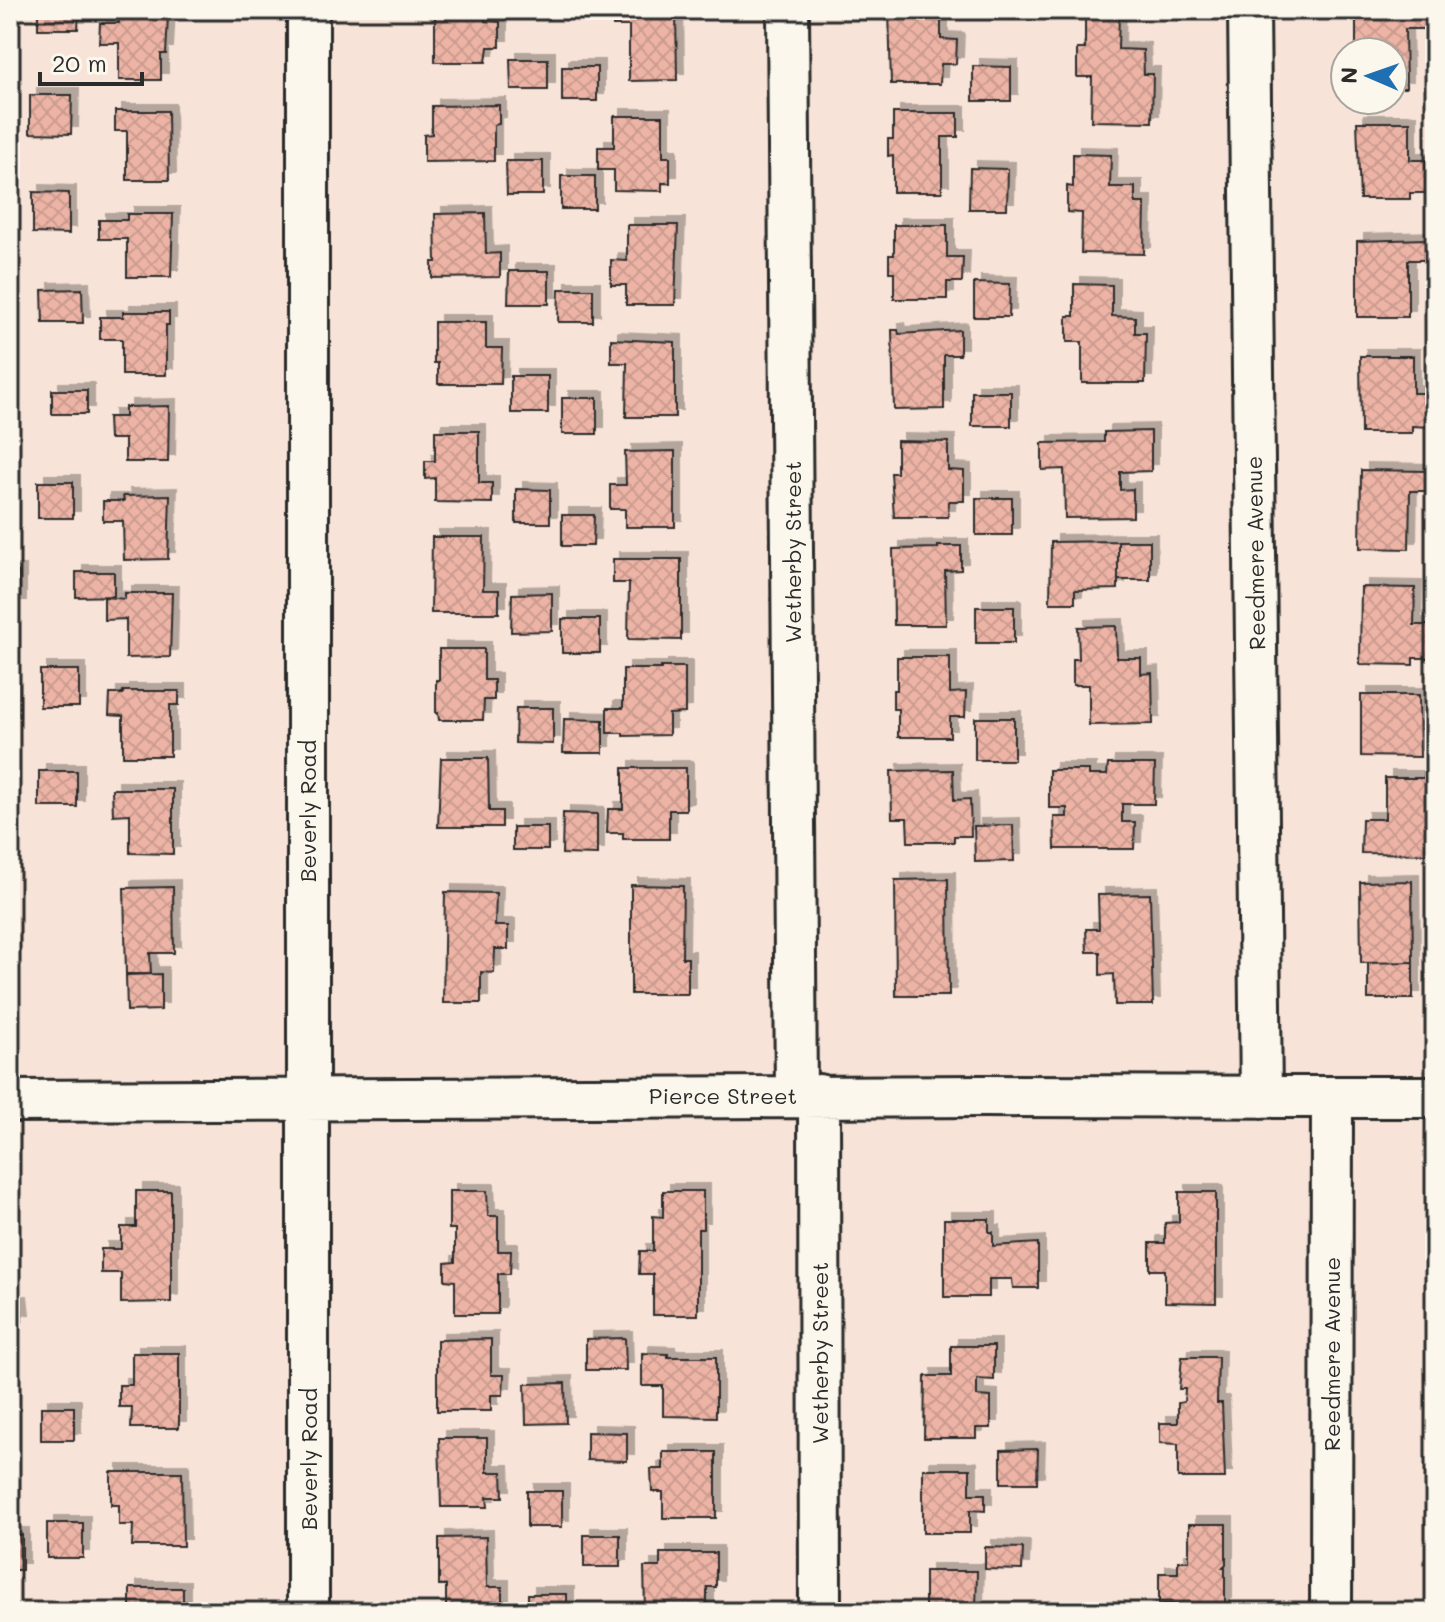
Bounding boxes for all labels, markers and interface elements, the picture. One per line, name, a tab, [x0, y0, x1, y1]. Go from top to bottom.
scale bar	[40, 36, 142, 86]
north arrow	[1329, 36, 1409, 116]
text: 20 m	[52, 47, 107, 78]
text: N	[1334, 66, 1363, 84]
street label: Reedmere Avenue	[1239, 456, 1271, 650]
street label: Wetherby Street	[778, 461, 807, 643]
street label: Beverly Road	[293, 740, 322, 882]
street label: Pierce Street	[649, 1081, 797, 1110]
street label: Reedmere Avenue	[1317, 1257, 1346, 1451]
street label: Wetherby Street	[805, 1262, 834, 1444]
street label: Beverly Road	[294, 1388, 323, 1530]

